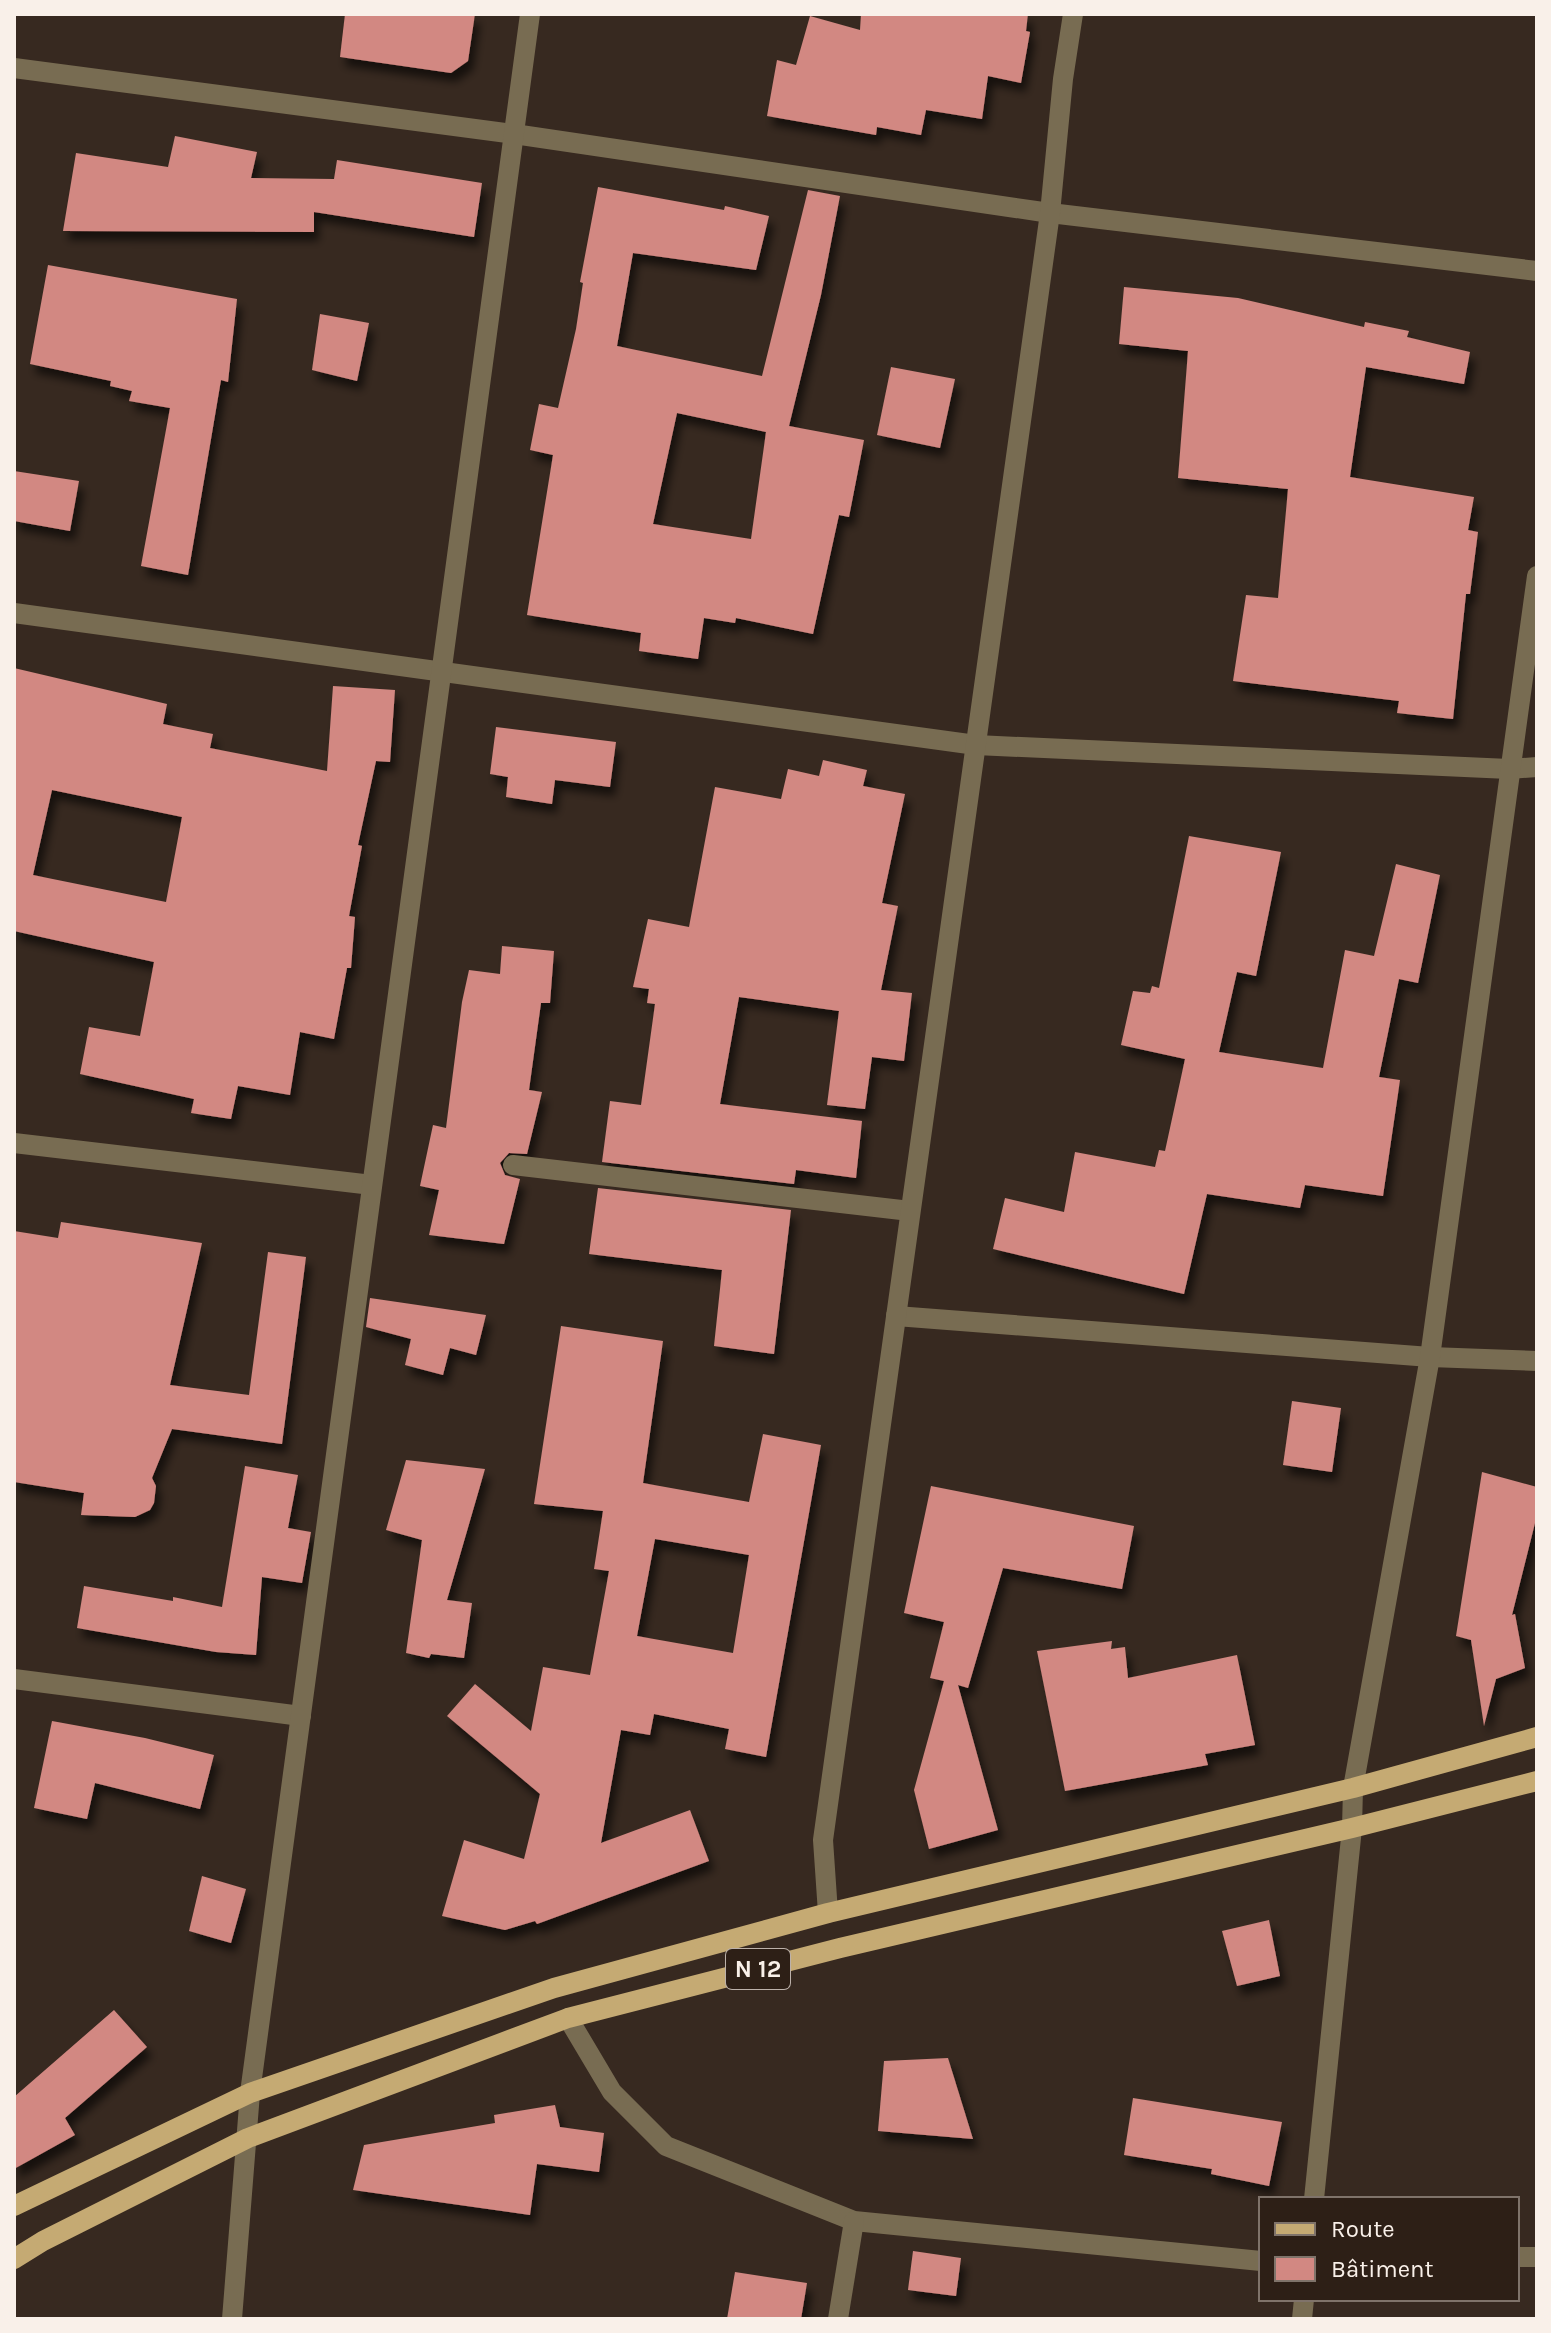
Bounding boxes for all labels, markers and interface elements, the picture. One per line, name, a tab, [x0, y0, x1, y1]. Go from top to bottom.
road number: N 12	[726, 1949, 790, 1989]
legend	[1259, 2197, 1519, 2301]
text: Route	[1331, 2215, 1395, 2243]
text: Bâtiment	[1331, 2255, 1434, 2283]

